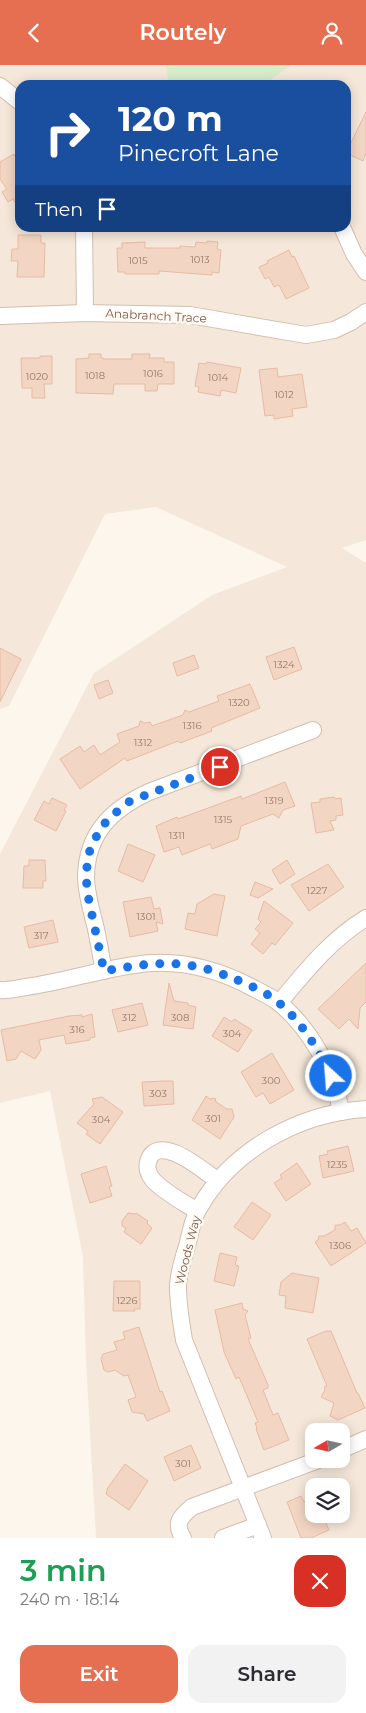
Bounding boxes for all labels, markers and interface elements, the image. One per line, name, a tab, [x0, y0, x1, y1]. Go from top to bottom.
icon: back	[20, 19, 48, 47]
text: Routely	[140, 19, 226, 46]
icon: person	[318, 19, 346, 47]
text: 120 m	[118, 97, 223, 140]
icon: right	[35, 100, 100, 165]
text: Pinecroft Lane	[118, 140, 279, 167]
icon: arrive	[93, 195, 121, 223]
text: Then	[35, 198, 83, 221]
house number: 1013	[190, 253, 210, 266]
house number: 1015	[128, 254, 148, 267]
street label: Anabranch Trace	[105, 305, 207, 326]
house number: 1016	[143, 367, 163, 380]
house number: 1018	[85, 369, 105, 382]
house number: 1020	[26, 370, 49, 383]
house number: 1014	[208, 371, 229, 384]
house number: 1012	[274, 388, 294, 401]
house number: 1324	[273, 658, 295, 671]
house number: 1320	[228, 696, 250, 709]
house number: 1316	[183, 719, 201, 732]
house number: 1312	[134, 736, 153, 749]
pin	[199, 746, 241, 788]
icon: arrive	[206, 753, 234, 781]
house number: 1319	[265, 794, 283, 807]
house number: 1315	[214, 813, 233, 826]
house number: 1311	[169, 829, 185, 842]
house number: 1227	[307, 884, 328, 897]
house number: 1301	[136, 910, 156, 923]
house number: 317	[33, 929, 49, 942]
house number: 312	[122, 1011, 137, 1024]
house number: 308	[171, 1011, 189, 1024]
house number: 316	[69, 1023, 85, 1036]
house number: 304	[223, 1027, 242, 1040]
position arrow	[304, 1049, 356, 1101]
house number: 300	[262, 1074, 281, 1087]
house number: 303	[149, 1087, 167, 1100]
house number: 301	[205, 1112, 221, 1125]
house number: 304	[92, 1113, 111, 1126]
house number: 1235	[327, 1158, 348, 1171]
street label: Woods Way	[172, 1213, 203, 1286]
house number: 1306	[329, 1239, 351, 1252]
house number: 1226	[116, 1294, 138, 1307]
north arrow	[305, 1423, 350, 1467]
map controls	[305, 1423, 350, 1523]
house number: 301	[175, 1457, 191, 1470]
button: layers	[305, 1478, 350, 1523]
text: 3 min	[20, 1552, 107, 1589]
button: close	[294, 1555, 346, 1607]
text: 240 m · 18:14	[20, 1590, 119, 1609]
button: Exit	[20, 1645, 178, 1703]
button: Share	[188, 1645, 346, 1703]

